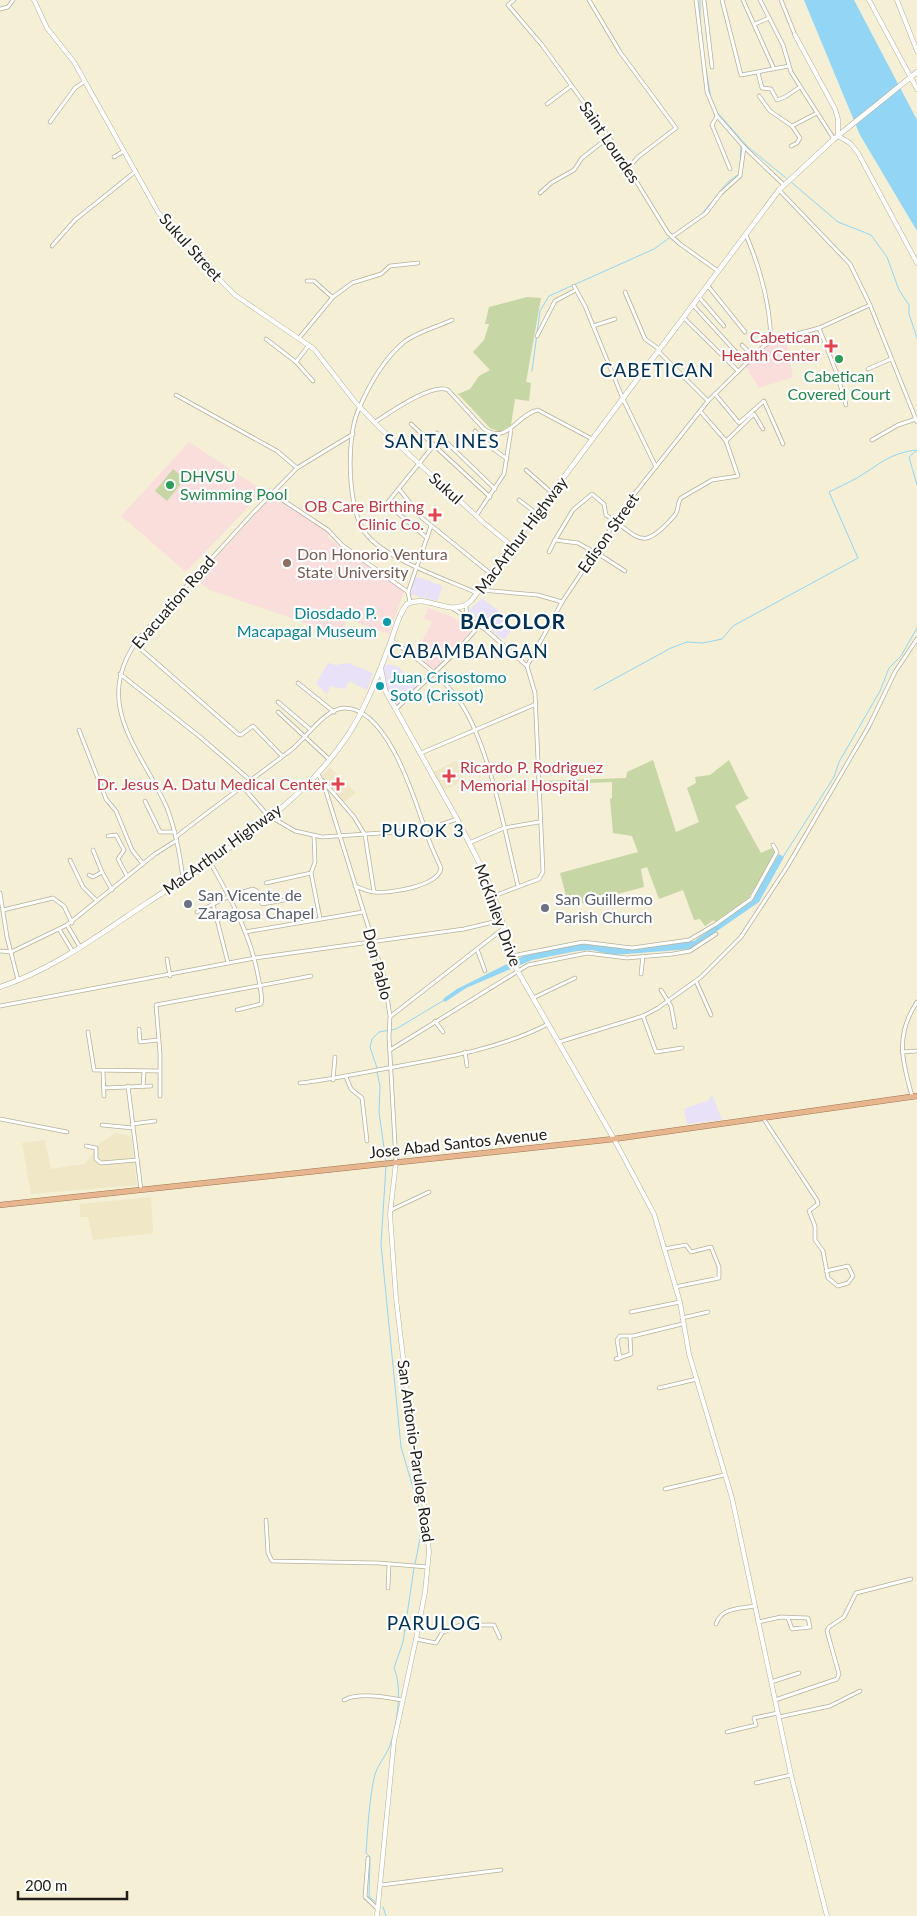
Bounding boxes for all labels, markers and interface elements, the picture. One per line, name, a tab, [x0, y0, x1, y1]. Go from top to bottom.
street label: Saint Lourdes	[576, 97, 645, 186]
street label: Sukul Street	[156, 209, 227, 285]
place label: Cabetican Health Center	[721, 327, 820, 364]
marker: Cabetican Health Center	[824, 339, 838, 353]
marker: Cabetican Covered Court	[833, 353, 845, 365]
district label: CABETICAN	[600, 358, 714, 381]
place label: Cabetican Covered Court	[788, 366, 891, 403]
district label: SANTA INES	[384, 429, 500, 452]
place label: DHVSU Swimming Pool	[180, 466, 287, 503]
street label: Sukul	[426, 468, 467, 507]
street label: MacArthur Highway	[470, 472, 571, 597]
marker: DHVSU Swimming Pool	[164, 479, 176, 491]
street label: Edison Street	[573, 489, 642, 576]
place label: OB Care Birthing Clinic Co.	[304, 496, 424, 533]
marker: OB Care Birthing Clinic Co.	[428, 508, 442, 522]
place label: Don Honorio Ventura State University	[297, 544, 448, 581]
street label: Evacuation Road	[127, 551, 218, 652]
marker: Don Honorio Ventura State University	[281, 557, 293, 569]
place label: Diosdado P. Macapagal Museum	[237, 603, 377, 640]
district label: BACOLOR	[460, 608, 566, 633]
marker: Diosdado P. Macapagal Museum	[381, 616, 393, 628]
district label: CABAMBANGAN	[389, 639, 549, 662]
place label: Juan Crisostomo Soto (Crissot)	[390, 667, 507, 704]
marker: Juan Crisostomo Soto (Crissot)	[374, 680, 386, 692]
place label: Ricardo P. Rodriguez Memorial Hospital	[460, 757, 603, 794]
marker: Ricardo P. Rodriguez Memorial Hospital	[442, 769, 456, 783]
place label: Dr. Jesus A. Datu Medical Center	[97, 774, 327, 793]
marker: Dr. Jesus A. Datu Medical Center	[331, 777, 345, 791]
street label: MacArthur Highway	[159, 799, 285, 898]
district label: PUROK 3	[381, 819, 465, 841]
street label: McKinley Drive	[471, 861, 526, 969]
place label: San Vicente de Zaragosa Chapel	[198, 885, 314, 922]
place label: San Guillermo Parish Church	[555, 889, 653, 926]
marker: San Vicente de Zaragosa Chapel	[182, 898, 194, 910]
marker: San Guillermo Parish Church	[539, 902, 551, 914]
street label: Don Pablo	[360, 926, 397, 1002]
street label: Jose Abad Santos Avenue	[368, 1124, 548, 1161]
street label: San Antonio-Parulog Road	[394, 1359, 439, 1543]
district label: PARULOG	[387, 1611, 481, 1634]
scale bar	[18, 1868, 126, 1900]
text: 200 m	[25, 1876, 67, 1894]

